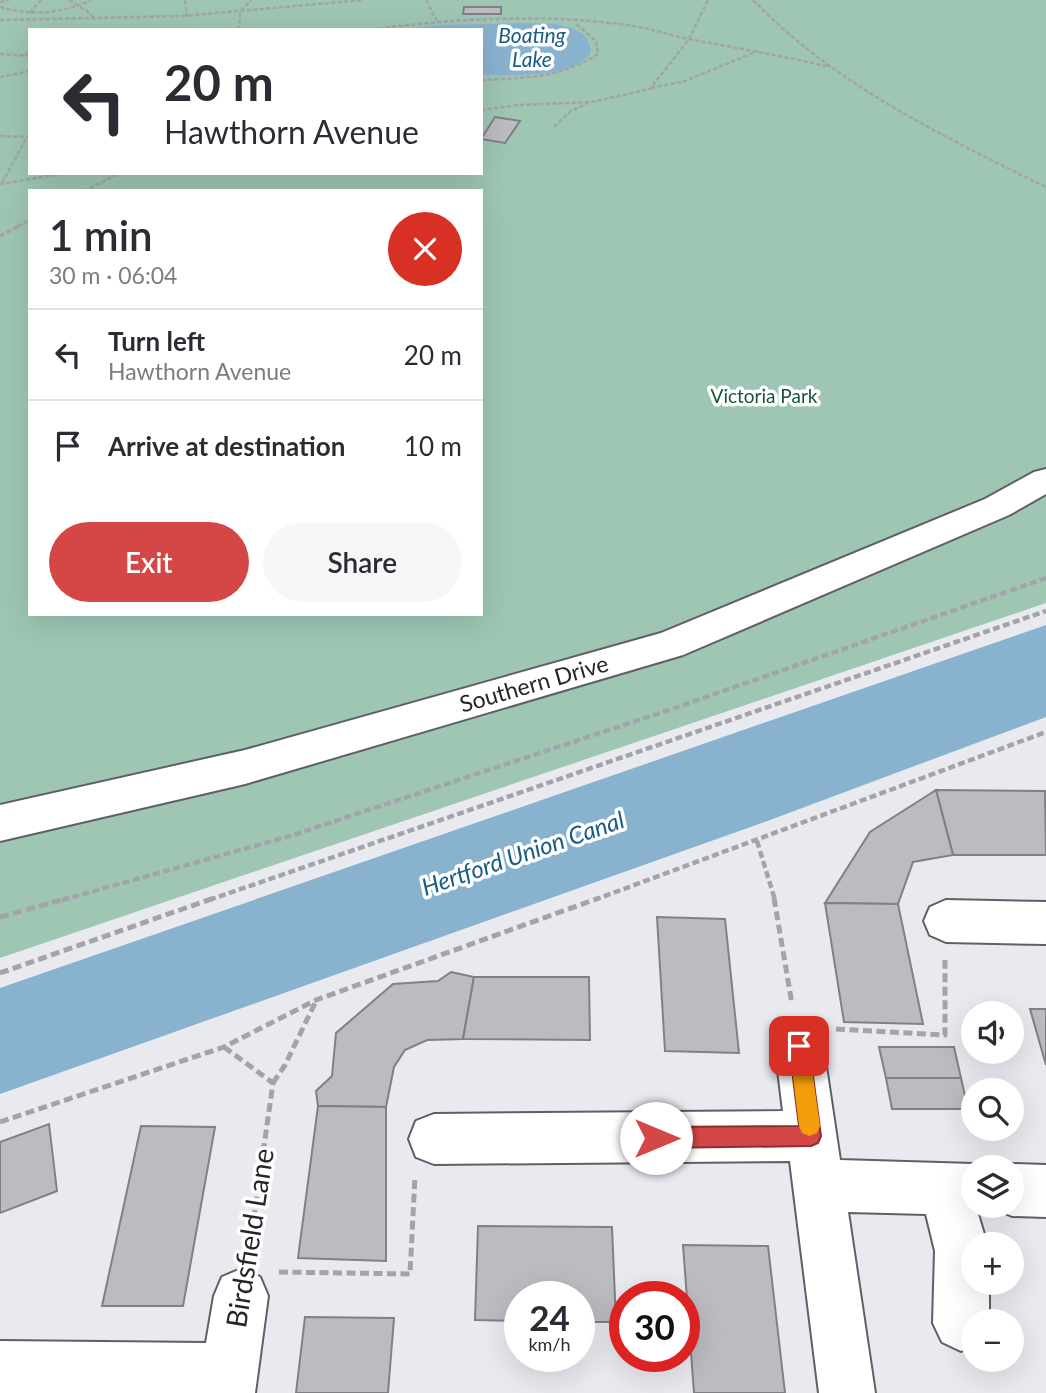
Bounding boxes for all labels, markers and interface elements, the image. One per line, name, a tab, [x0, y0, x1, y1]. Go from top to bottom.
water label: Boating Lake	[498, 22, 567, 71]
text: 20 m	[164, 53, 274, 111]
icon: left	[49, 56, 140, 147]
text: Hawthorn Avenue	[164, 112, 419, 151]
text: 1 min	[49, 210, 153, 260]
button: close	[388, 212, 462, 286]
text: 30 m · 06:04	[49, 261, 177, 289]
text: Turn left	[108, 325, 205, 357]
icon: left	[49, 336, 87, 374]
text: 20 m	[404, 339, 462, 371]
text: Hawthorn Avenue	[108, 357, 291, 385]
park label: Victoria Park	[711, 384, 818, 407]
icon: arrive	[49, 427, 87, 465]
text: Arrive at destination	[108, 430, 345, 462]
text: 10 m	[404, 430, 462, 462]
button: Exit	[49, 522, 249, 602]
button: Share	[263, 522, 462, 602]
street label: Southern Drive	[456, 648, 611, 718]
water label: Hertford Union Canal	[417, 804, 628, 901]
map controls	[961, 1001, 1024, 1372]
button: sound	[961, 1001, 1024, 1064]
pin	[769, 1016, 829, 1076]
icon: arrive	[780, 1027, 818, 1065]
button: search	[961, 1078, 1024, 1141]
position arrow	[619, 1101, 693, 1175]
street label: Birdsfield Lane	[218, 1146, 280, 1330]
button: layers	[961, 1155, 1024, 1218]
button: +	[961, 1232, 1024, 1295]
speed limit sign: 30	[609, 1281, 700, 1372]
text: 24	[529, 1296, 570, 1338]
button: −	[961, 1309, 1024, 1372]
text: km/h	[528, 1333, 571, 1355]

